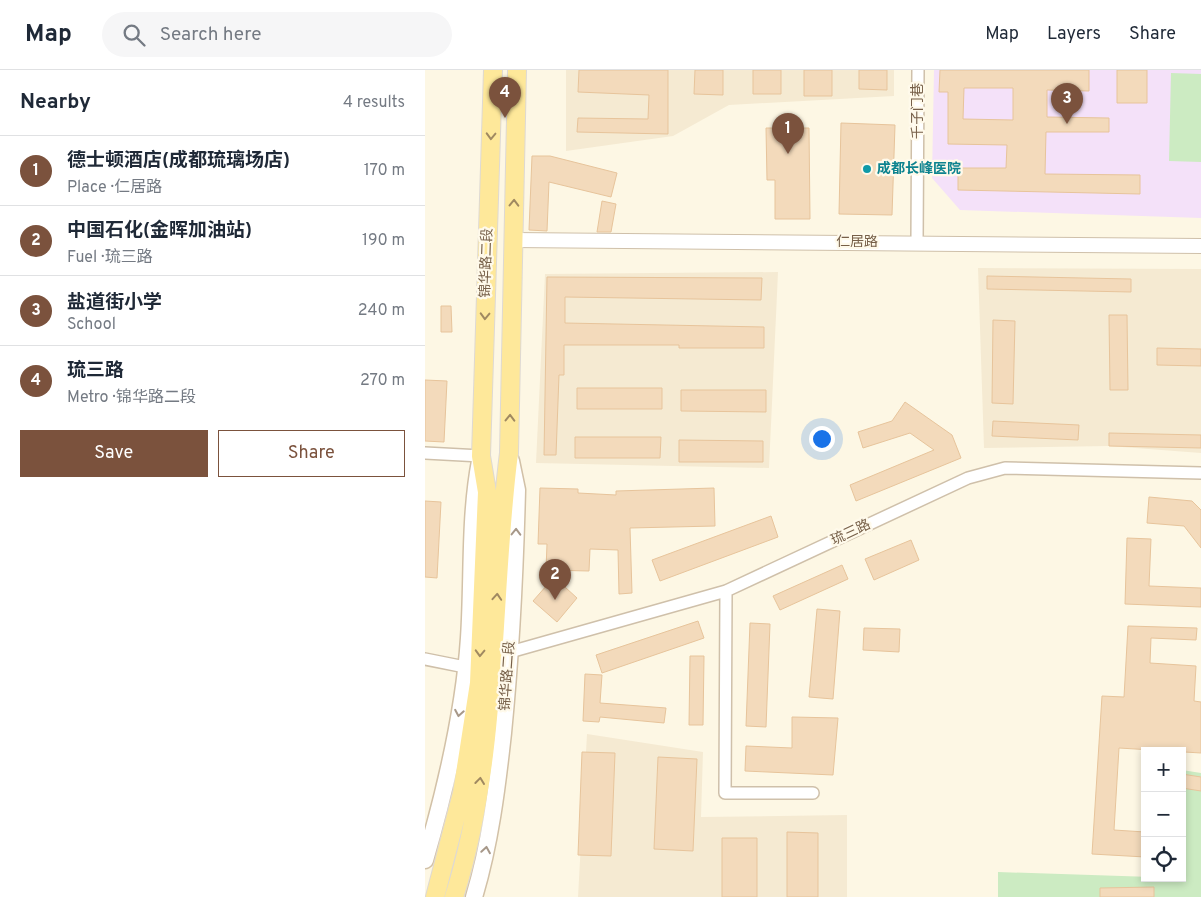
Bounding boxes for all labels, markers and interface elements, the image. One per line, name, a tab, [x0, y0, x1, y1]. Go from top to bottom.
search box	[102, 12, 452, 57]
text: Map	[25, 20, 72, 50]
icon: search	[120, 21, 148, 49]
text: Search here	[160, 23, 261, 47]
text: Map	[985, 23, 1019, 46]
text: Layers	[1047, 23, 1101, 46]
text: Share	[1129, 23, 1176, 46]
pin: 4	[489, 77, 521, 118]
street label: 千子门巷	[910, 83, 927, 139]
pin: 3	[1051, 83, 1083, 124]
text: Nearby	[20, 89, 91, 116]
text: 4 results	[343, 93, 405, 113]
pin: 1	[772, 113, 804, 154]
one-way arrow	[485, 132, 496, 140]
text: 德士顿酒店(成都琉璃场店)	[67, 149, 290, 173]
place label: 成都长峰医院	[877, 160, 961, 178]
text: 1	[33, 161, 39, 181]
text: 170 m	[364, 161, 405, 181]
marker: 成都长峰医院	[861, 163, 873, 175]
text: Place · 仁居路	[67, 178, 162, 198]
one-way arrow	[509, 199, 519, 206]
text: 中国石化(金晖加油站)	[67, 219, 252, 243]
street label: 锦华路二段	[476, 228, 497, 298]
text: 2	[31, 231, 41, 251]
text: 190 m	[362, 231, 405, 251]
street label: 仁居路	[836, 234, 878, 251]
text: Fuel · 琉三路	[67, 248, 153, 268]
text: 盐道街小学	[67, 291, 162, 315]
text: 3	[31, 301, 41, 321]
text: 240 m	[358, 301, 405, 321]
one-way arrow	[480, 312, 490, 320]
text: School	[67, 315, 116, 335]
text: 琉三路	[67, 359, 124, 383]
text: 4	[31, 371, 41, 391]
text: 270 m	[360, 371, 405, 391]
text: Metro · 锦华路二段	[67, 388, 196, 408]
one-way arrow	[505, 414, 515, 422]
your location	[809, 426, 835, 452]
button: Save	[20, 430, 208, 477]
button: Share	[218, 430, 405, 477]
street label: 琉三路	[828, 516, 874, 550]
one-way arrow	[511, 527, 521, 535]
pin: 2	[539, 559, 571, 600]
one-way arrow	[492, 593, 503, 601]
street label: 锦华路二段	[496, 640, 519, 712]
one-way arrow	[475, 649, 486, 657]
one-way arrow	[454, 709, 464, 718]
map controls	[1141, 747, 1186, 882]
button: +	[1141, 747, 1186, 792]
one-way arrow	[474, 777, 485, 785]
button: −	[1141, 792, 1186, 837]
button: locate	[1141, 837, 1186, 882]
one-way arrow	[481, 845, 491, 854]

